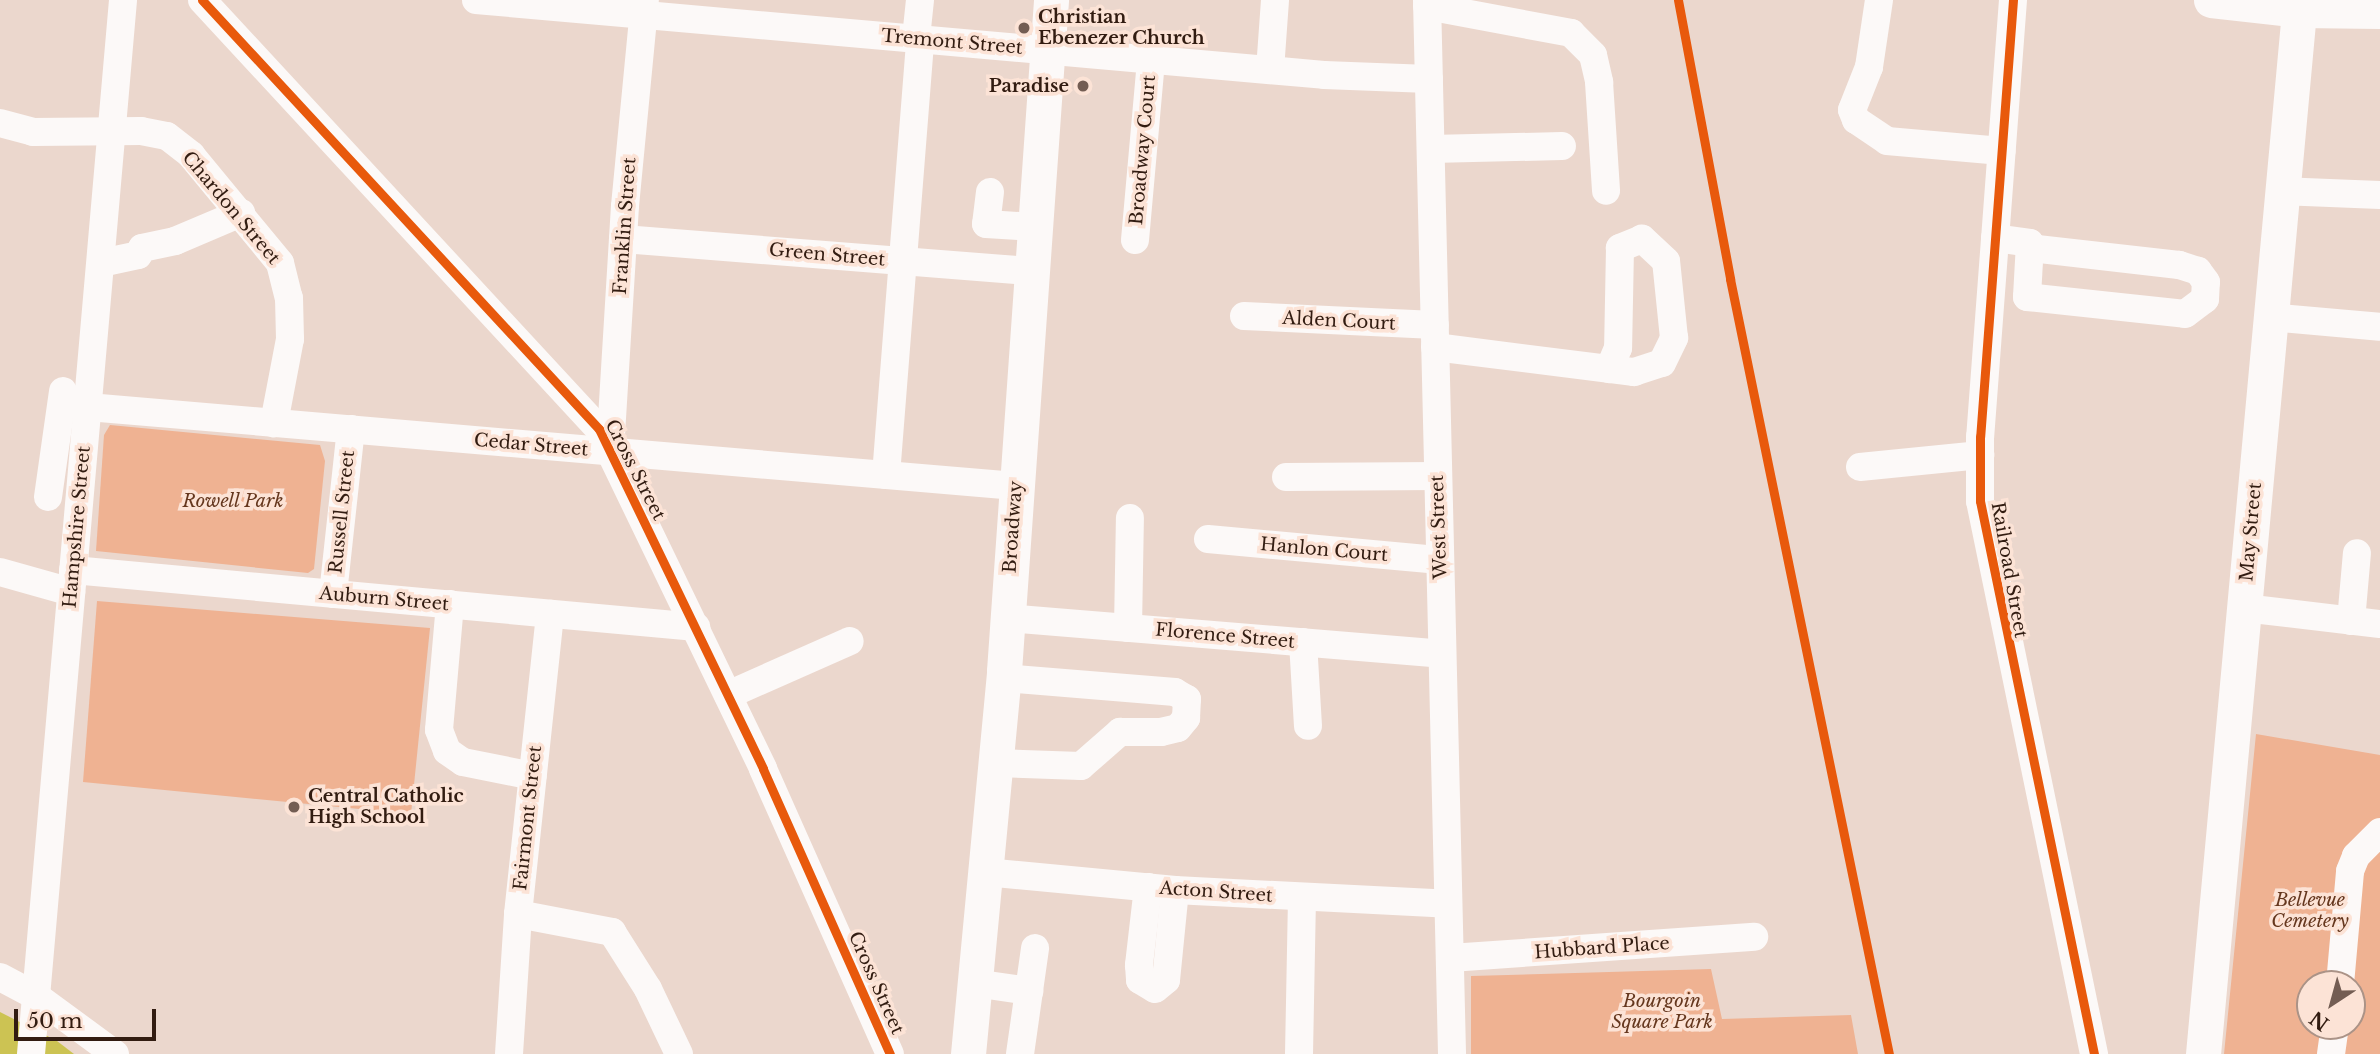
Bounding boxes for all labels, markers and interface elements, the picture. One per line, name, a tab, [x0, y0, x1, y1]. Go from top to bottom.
place label: Christian Ebenezer Church	[1038, 7, 1205, 50]
marker: Christian Ebenezer Church	[1016, 20, 1032, 36]
street label: Tremont Street	[881, 25, 1023, 59]
street label: Broadway Court	[1126, 74, 1160, 226]
place label: Paradise	[989, 75, 1069, 97]
marker: Paradise	[1075, 78, 1091, 94]
street label: Chardon Street	[177, 147, 285, 269]
street label: Franklin Street	[609, 157, 641, 295]
street label: Green Street	[768, 239, 886, 271]
street label: Alden Court	[1282, 307, 1396, 335]
street label: Cross Street	[600, 416, 670, 524]
street label: Cedar Street	[473, 429, 589, 461]
street label: Hampshire Street	[59, 445, 95, 609]
street label: Russell Street	[325, 449, 359, 575]
street label: West Street	[1426, 474, 1452, 580]
street label: Broadway	[999, 480, 1027, 574]
street label: May Street	[2236, 481, 2266, 583]
park label: Rowell Park	[182, 490, 284, 512]
street label: Railroad Street	[1986, 500, 2032, 640]
street label: Hanlon Court	[1259, 534, 1389, 566]
street label: Auburn Street	[318, 583, 450, 615]
street label: Florence Street	[1154, 619, 1296, 653]
street label: Fairmont Street	[510, 744, 546, 892]
place label: Central Catholic High School	[308, 786, 464, 828]
marker: Central Catholic High School	[286, 799, 302, 815]
street label: Acton Street	[1159, 877, 1273, 907]
park label: Bellevue Cemetery	[2271, 890, 2349, 932]
street label: Cross Street	[844, 928, 908, 1038]
street label: Hubbard Place	[1534, 932, 1670, 964]
north arrow	[2296, 970, 2366, 1040]
park label: Bourgoin Square Park	[1611, 991, 1713, 1034]
scale bar	[18, 995, 159, 1038]
text: N	[2306, 1006, 2334, 1035]
text: 50 m	[27, 1008, 82, 1034]

